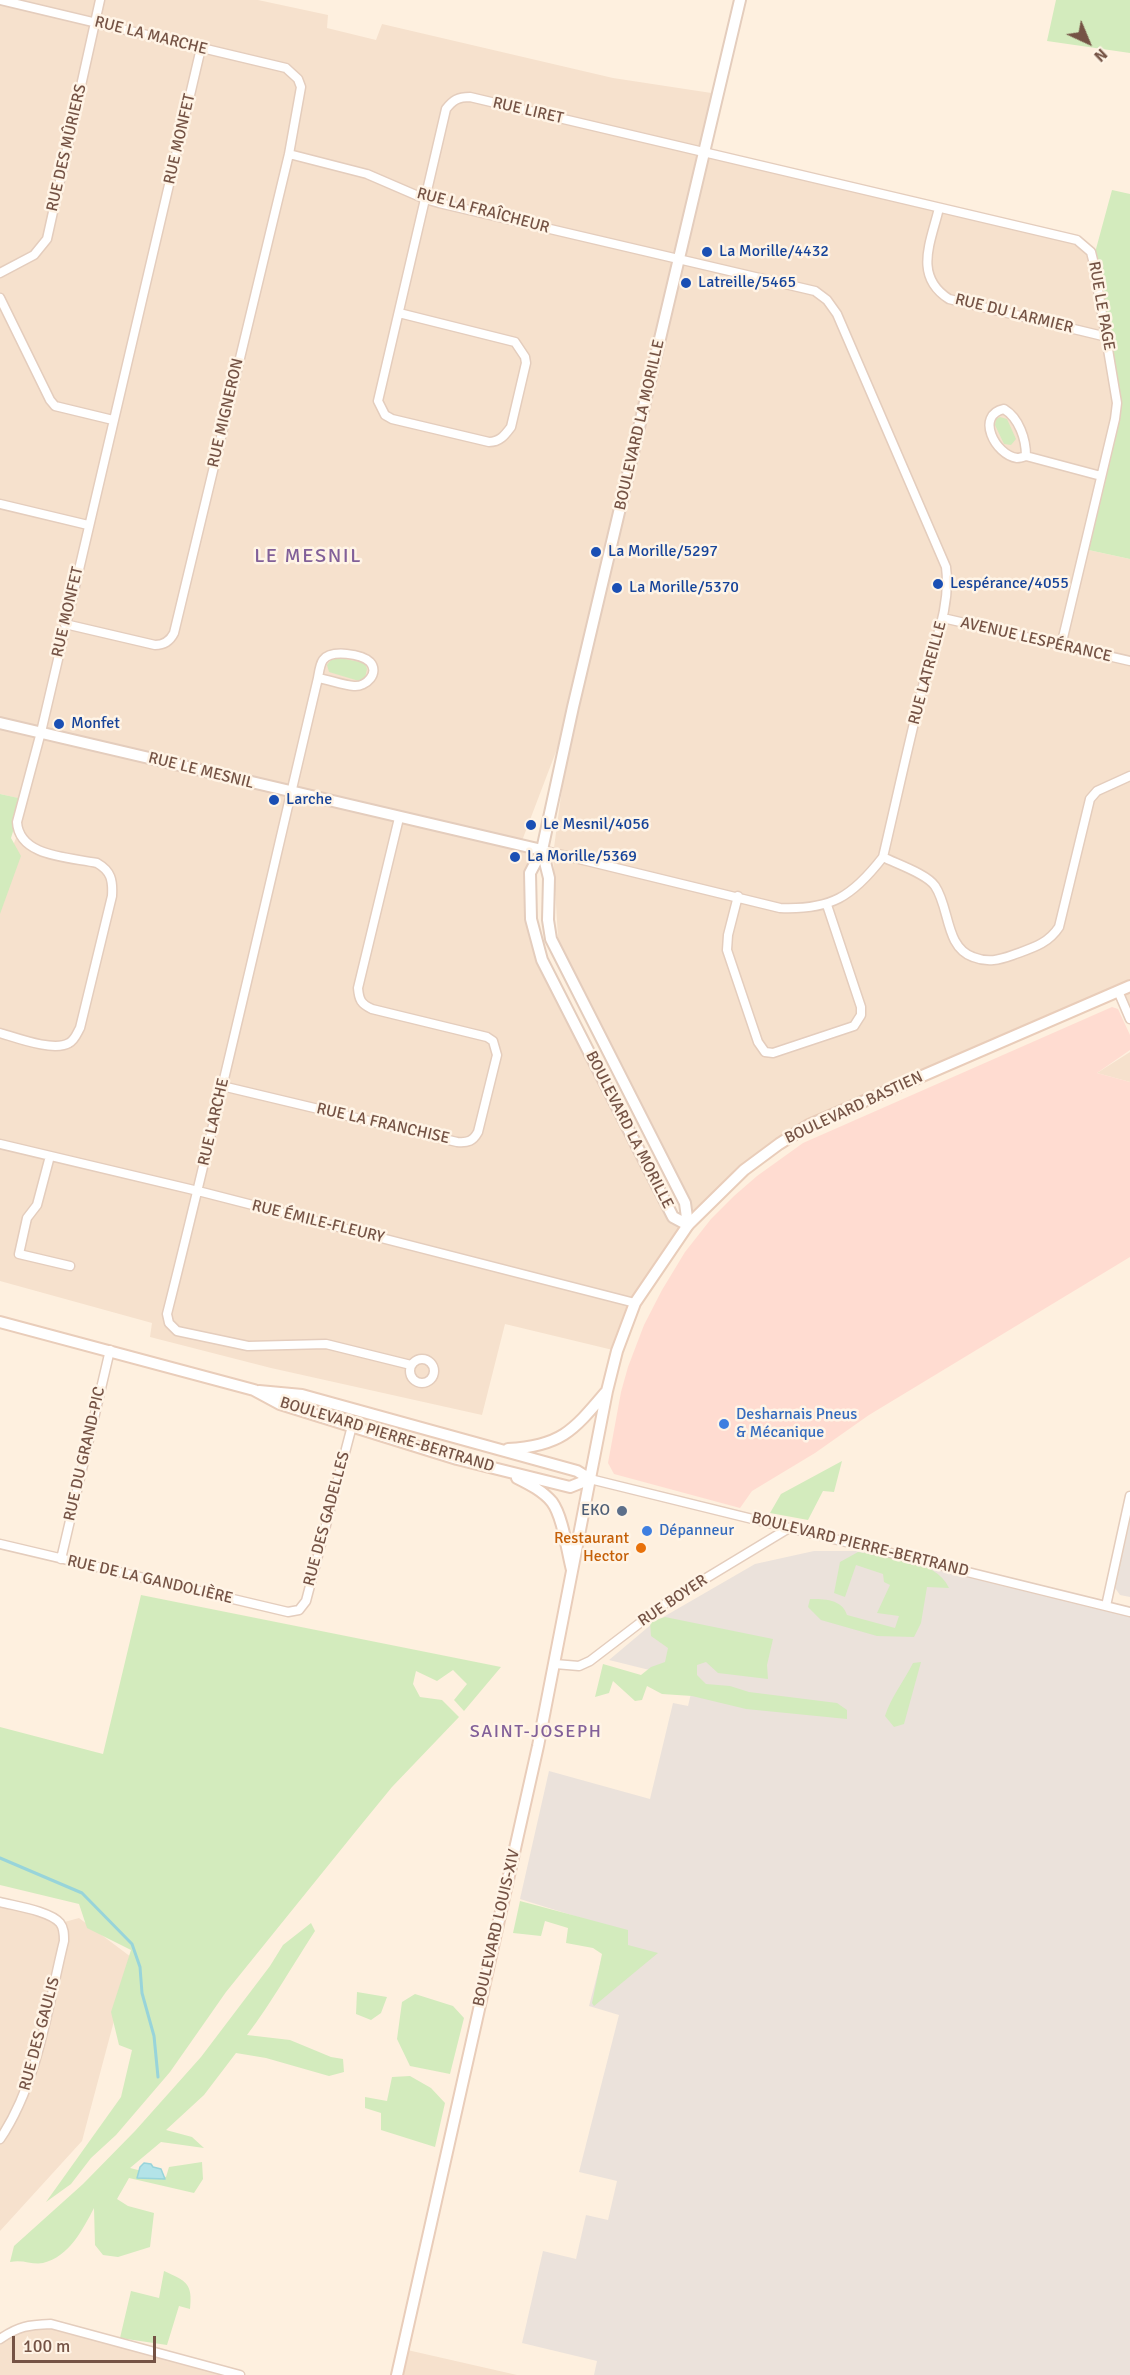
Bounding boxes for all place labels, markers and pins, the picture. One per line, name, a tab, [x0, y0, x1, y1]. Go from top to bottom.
place label: La Morille/4432	[719, 242, 829, 262]
marker: La Morille/4432	[700, 245, 714, 259]
place label: Latreille/5465	[698, 273, 796, 293]
marker: Latreille/5465	[679, 276, 693, 290]
place label: La Morille/5297	[608, 542, 718, 562]
marker: La Morille/5297	[589, 545, 603, 559]
place label: Lespérance/4055	[950, 574, 1069, 594]
marker: Lespérance/4055	[931, 577, 945, 591]
place label: La Morille/5370	[629, 578, 739, 598]
marker: La Morille/5370	[610, 581, 624, 595]
place label: Monfet	[71, 714, 120, 734]
marker: Monfet	[52, 717, 66, 731]
place label: Larche	[286, 790, 332, 810]
marker: Larche	[267, 793, 281, 807]
place label: Le Mesnil/4056	[543, 815, 649, 835]
marker: Le Mesnil/4056	[524, 818, 538, 832]
place label: La Morille/5369	[527, 847, 637, 867]
marker: La Morille/5369	[508, 850, 522, 864]
place label: Desharnais Pneus & Mécanique	[736, 1405, 857, 1443]
marker: Desharnais Pneus & Mécanique	[717, 1417, 731, 1431]
place label: EKO	[581, 1501, 610, 1521]
marker: EKO	[615, 1504, 629, 1518]
place label: Dépanneur	[659, 1521, 734, 1541]
marker: Dépanneur	[640, 1524, 654, 1538]
place label: Restaurant Hector	[554, 1529, 629, 1567]
marker: Restaurant Hector	[634, 1541, 648, 1555]

